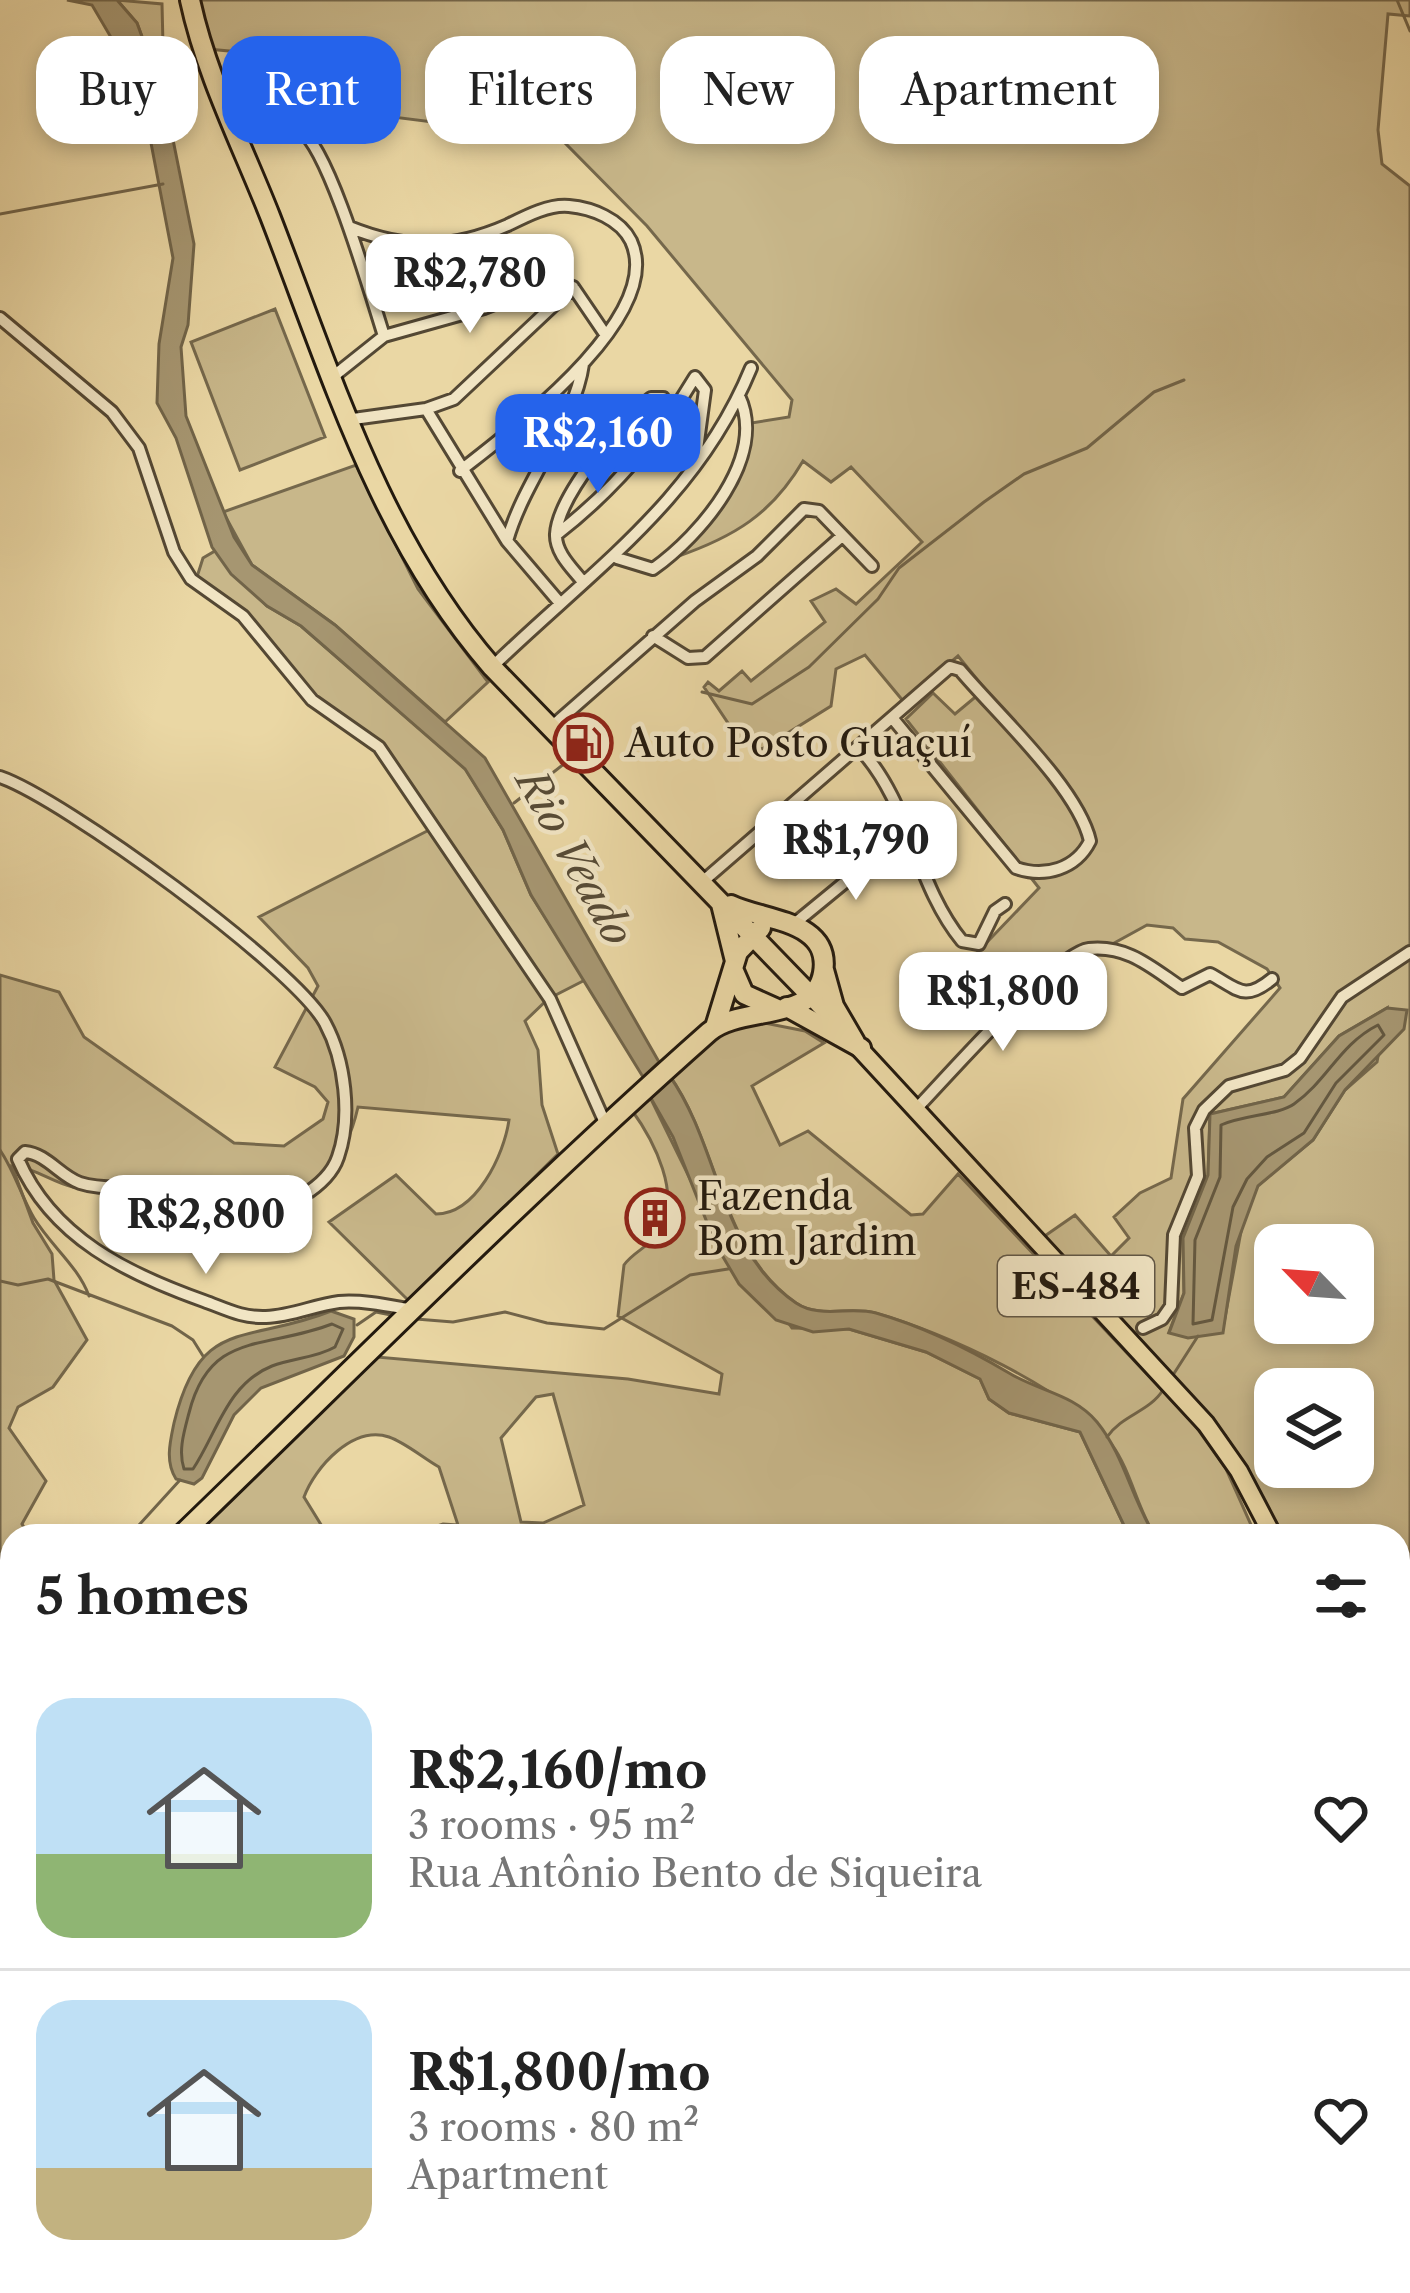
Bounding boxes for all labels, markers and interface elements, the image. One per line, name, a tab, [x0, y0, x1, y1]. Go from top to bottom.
chip: Buy	[36, 36, 198, 144]
chip: Rent	[222, 36, 401, 144]
chip: Filters	[425, 36, 636, 144]
chip: New	[660, 36, 835, 144]
chip: Apartment	[859, 36, 1159, 144]
pin: R$2,780	[359, 234, 581, 336]
text: R$2,780	[393, 249, 547, 297]
pin: R$2,160	[487, 394, 709, 496]
text: R$2,160	[522, 409, 674, 457]
fuel station icon: Auto Posto Guaçuí	[552, 712, 614, 774]
place label: Auto Posto Guaçuí	[624, 719, 972, 767]
water label: Rio Veado	[504, 757, 645, 954]
pin: R$1,790	[745, 801, 967, 903]
text: R$1,790	[782, 816, 930, 864]
pin: R$1,800	[892, 952, 1114, 1054]
text: R$1,800	[926, 967, 1080, 1015]
place label: Fazenda Bom Jardim	[697, 1172, 917, 1265]
pin: R$2,800	[95, 1175, 317, 1277]
building icon: Fazenda Bom Jardim	[624, 1187, 686, 1249]
text: R$2,800	[126, 1190, 286, 1238]
north arrow	[1254, 1224, 1374, 1344]
map controls	[1254, 1224, 1374, 1488]
road number: ES-484	[998, 1256, 1154, 1316]
button: layers	[1254, 1368, 1374, 1488]
icon: filters	[1308, 1563, 1374, 1629]
text: 5 homes	[36, 1565, 249, 1627]
text: R$2,160/mo	[408, 1739, 707, 1801]
icon: home	[132, 1746, 276, 1890]
icon: heart	[1308, 1785, 1374, 1851]
text: 3 rooms · 95 m²	[408, 1801, 695, 1849]
text: Rua Antônio Bento de Siqueira	[408, 1849, 982, 1897]
text: R$1,800/mo	[408, 2041, 711, 2103]
icon: home	[132, 2048, 276, 2192]
icon: heart	[1308, 2087, 1374, 2153]
text: 3 rooms · 80 m²	[408, 2103, 699, 2151]
text: Apartment	[408, 2151, 608, 2199]

